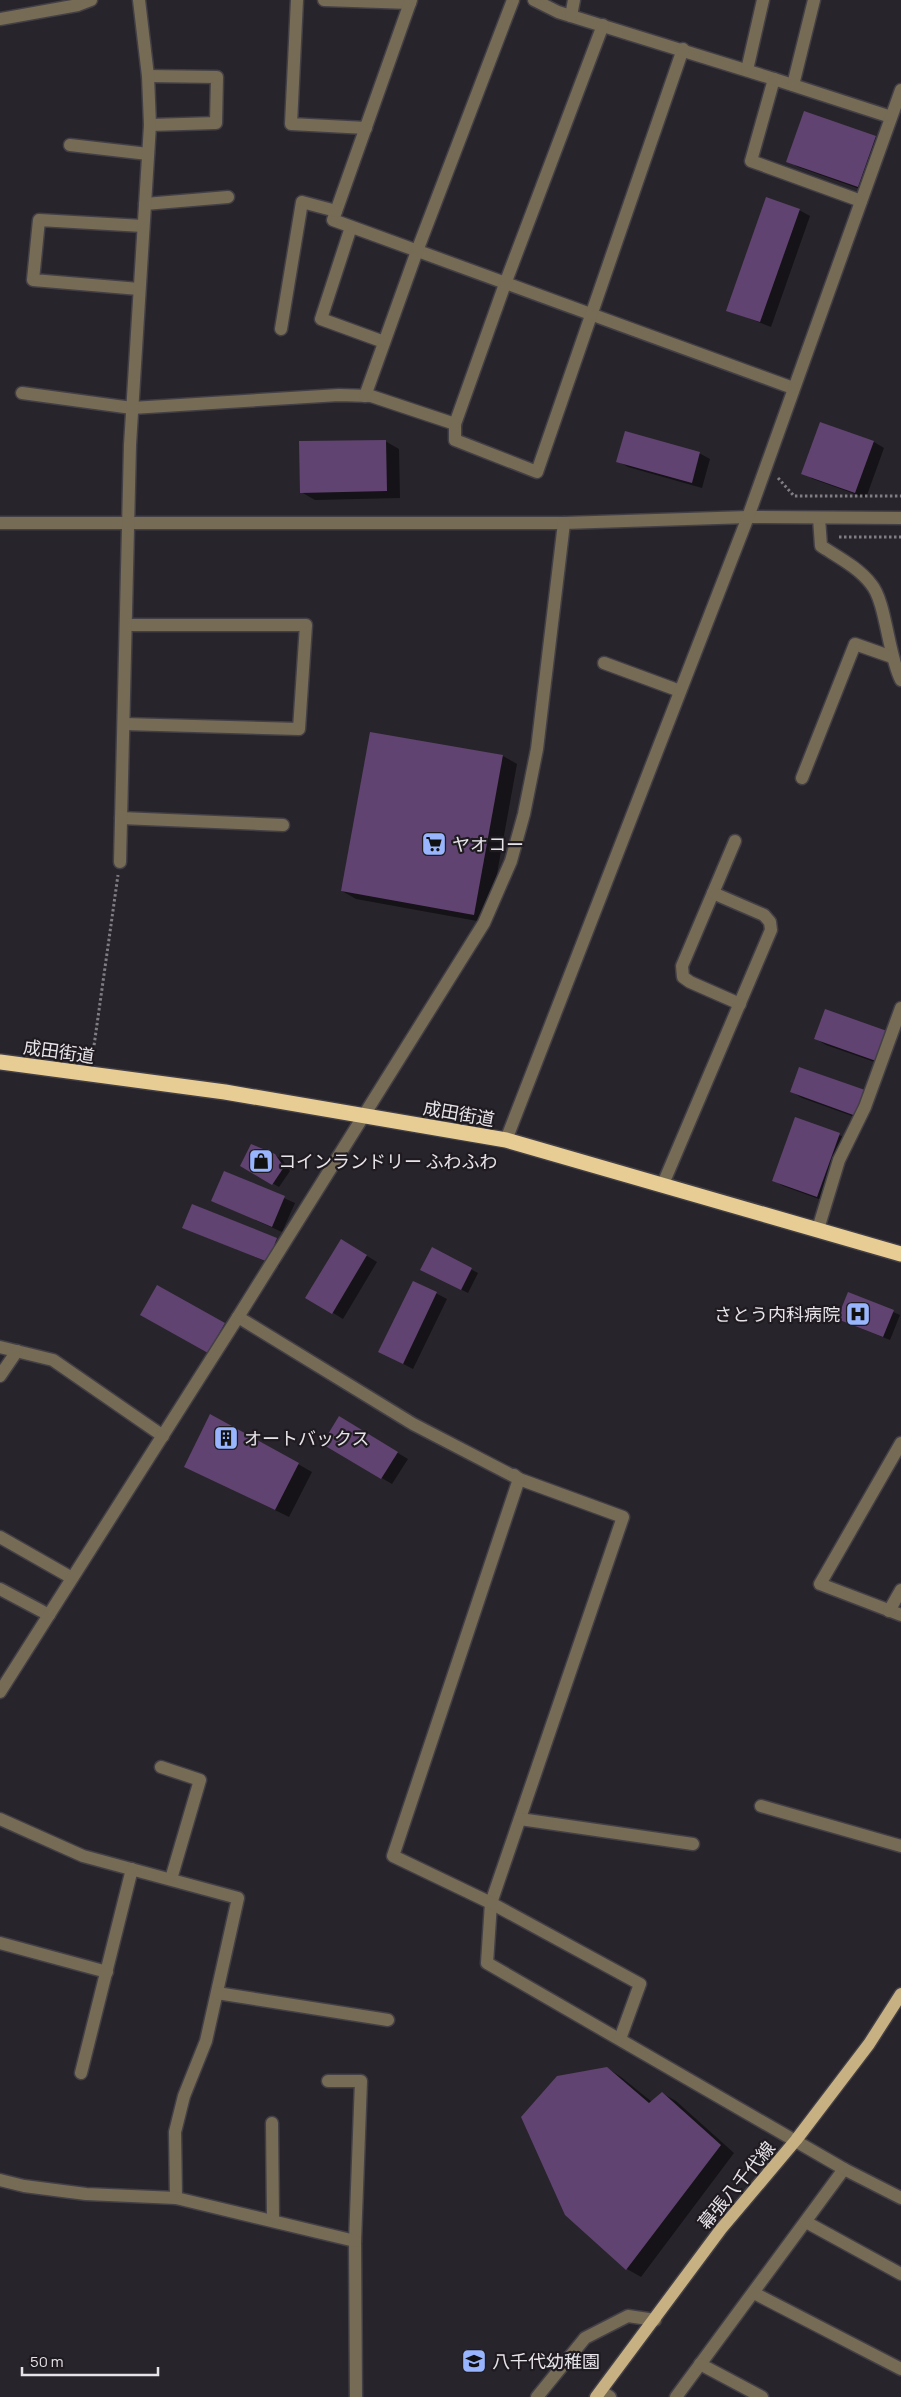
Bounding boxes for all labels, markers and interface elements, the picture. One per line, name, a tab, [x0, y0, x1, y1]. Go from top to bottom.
supermarket icon: ヤオコー	[421, 831, 447, 857]
place label: ヤオコー	[452, 832, 524, 856]
street label: 成田街道	[22, 1034, 96, 1068]
street label: 成田街道	[421, 1095, 497, 1131]
shop icon: コインランドリー ふわふわ	[248, 1148, 274, 1174]
place label: コインランドリー ふわふわ	[278, 1149, 498, 1173]
hospital icon: さとう内科病院	[845, 1301, 871, 1327]
place label: さとう内科病院	[714, 1302, 840, 1326]
building icon: オートバックス	[213, 1425, 239, 1451]
place label: オートバックス	[244, 1426, 369, 1450]
street label: 幕張八千代線	[692, 2136, 780, 2234]
scale bar	[22, 2344, 159, 2376]
school or university icon: 八千代幼稚園	[461, 2348, 487, 2374]
place label: 八千代幼稚園	[492, 2349, 600, 2373]
text: 50 m	[30, 2351, 64, 2372]

